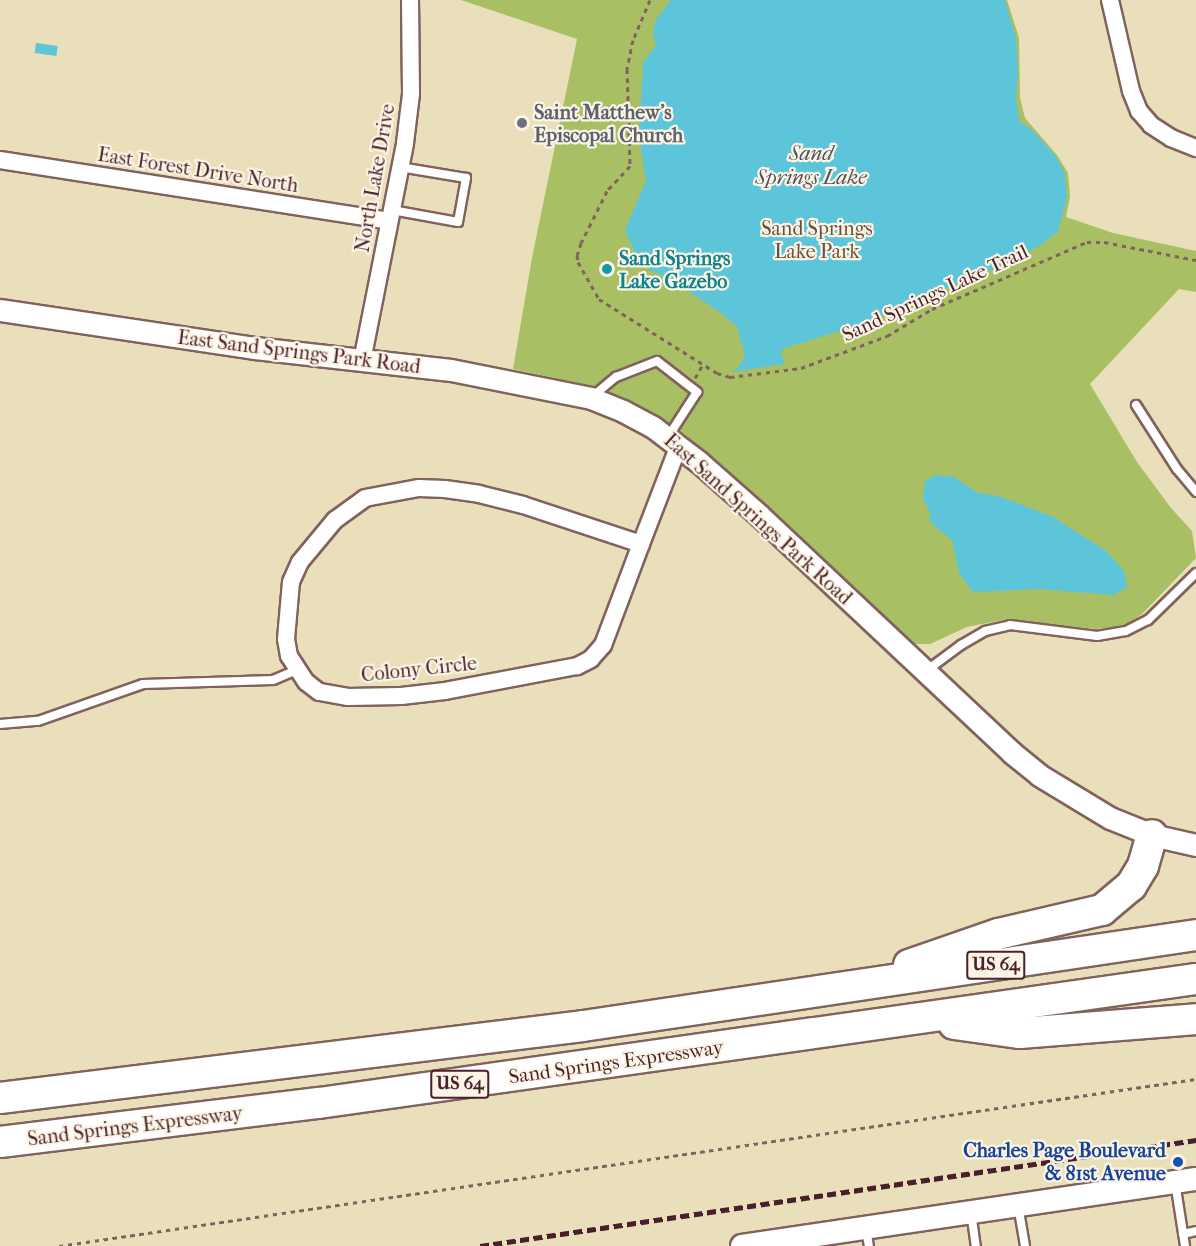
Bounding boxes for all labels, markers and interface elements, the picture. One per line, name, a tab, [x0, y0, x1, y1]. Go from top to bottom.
place label: Saint Matthew's Episcopal Church	[534, 100, 683, 147]
street label: North Lake Drive	[350, 102, 400, 254]
marker: Saint Matthew's Episcopal Church	[515, 116, 529, 130]
water label: Sand Springs Lake	[755, 140, 867, 190]
street label: East Forest Drive North	[96, 142, 300, 198]
park label: Sand Springs Lake Park	[761, 216, 873, 263]
street label: Sand Springs Lake Trail	[838, 239, 1032, 347]
place label: Sand Springs Lake Gazebo	[619, 246, 730, 293]
marker: Sand Springs Lake Gazebo	[600, 262, 614, 276]
street label: East Sand Springs Park Road	[176, 325, 422, 379]
street label: East Sand Springs Park Road	[659, 428, 857, 610]
street label: Colony Circle	[360, 651, 478, 687]
road number: US 64	[966, 950, 1026, 980]
street label: Sand Springs Expressway	[507, 1035, 725, 1089]
road number: US 64	[430, 1069, 490, 1099]
street label: Sand Springs Expressway	[26, 1101, 244, 1151]
place label: Charles Page Boulevard & 81st Avenue	[963, 1138, 1166, 1185]
marker: Charles Page Boulevard & 81st Avenue	[1171, 1155, 1185, 1169]

